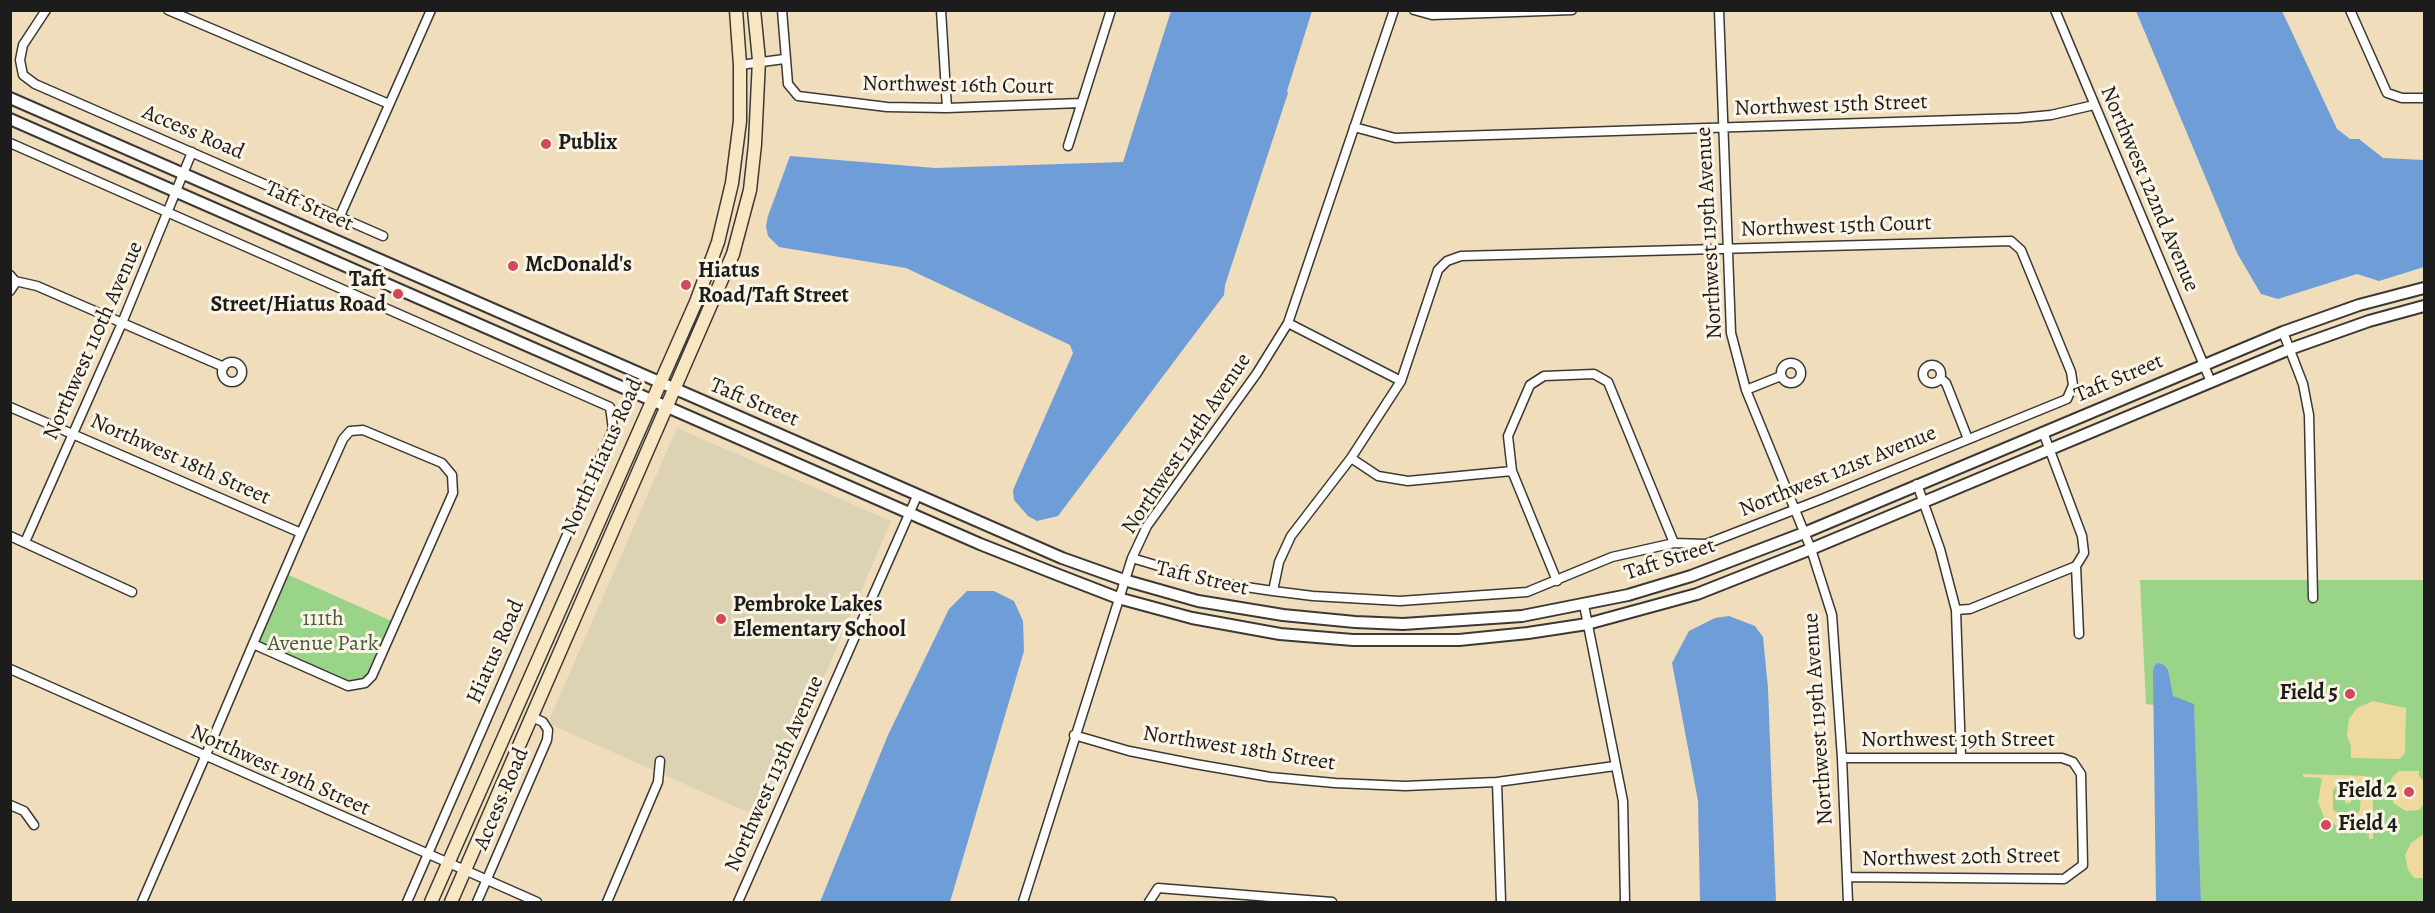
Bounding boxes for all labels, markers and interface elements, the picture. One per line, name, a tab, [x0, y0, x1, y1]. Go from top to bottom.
street label: Northwest 16th Court	[862, 71, 1054, 101]
street label: Northwest 122nd Avenue	[2094, 82, 2204, 296]
street label: Northwest 15th Street	[1734, 89, 1928, 123]
street label: Access Road	[138, 100, 248, 166]
street label: Northwest 119th Avenue	[1691, 126, 1729, 340]
place label: Publix	[558, 131, 617, 157]
marker: Publix	[539, 137, 553, 151]
street label: Taft Street	[261, 176, 357, 238]
street label: Northwest 15th Court	[1740, 210, 1932, 244]
street label: Northwest 110th Avenue	[38, 238, 150, 444]
place label: McDonald's	[525, 253, 632, 279]
marker: McDonald's	[506, 259, 520, 273]
place label: Hiatus Road/Taft Street	[698, 259, 849, 310]
place label: Taft Street/Hiatus Road	[210, 268, 386, 320]
marker: Hiatus Road/Taft Street	[679, 278, 693, 292]
marker: Taft Street/Hiatus Road	[391, 287, 405, 301]
street label: Northwest 114th Avenue	[1117, 348, 1257, 540]
street label: Taft Street	[2071, 349, 2167, 409]
street label: Taft Street	[706, 373, 802, 433]
street label: North Hiatus Road	[557, 374, 649, 540]
street label: Northwest 18th Street	[86, 408, 274, 512]
street label: Northwest 121st Avenue	[1736, 420, 1940, 524]
street label: Taft Street	[1621, 533, 1719, 587]
street label: Taft Street	[1153, 556, 1251, 602]
place label: Pembroke Lakes Elementary School	[733, 593, 906, 644]
street label: Hiatus Road	[461, 596, 531, 708]
park label: 111th Avenue Park	[267, 607, 379, 658]
marker: Pembroke Lakes Elementary School	[714, 612, 728, 626]
street label: Northwest 119th Avenue	[1798, 612, 1840, 826]
street label: Northwest 113th Avenue	[720, 672, 830, 876]
place label: Field 5	[2279, 681, 2338, 707]
marker: Field 5	[2343, 687, 2357, 701]
street label: Northwest 19th Street	[186, 720, 374, 822]
street label: Northwest 18th Street	[1141, 721, 1337, 777]
street label: Northwest 19th Street	[1861, 728, 2055, 754]
street label: Access Road	[469, 744, 535, 854]
place label: Field 2	[2337, 779, 2397, 805]
marker: Field 2	[2402, 785, 2416, 799]
place label: Field 4	[2338, 812, 2397, 838]
marker: Field 4	[2319, 818, 2333, 832]
street label: Northwest 20th Street	[1862, 843, 2060, 873]

